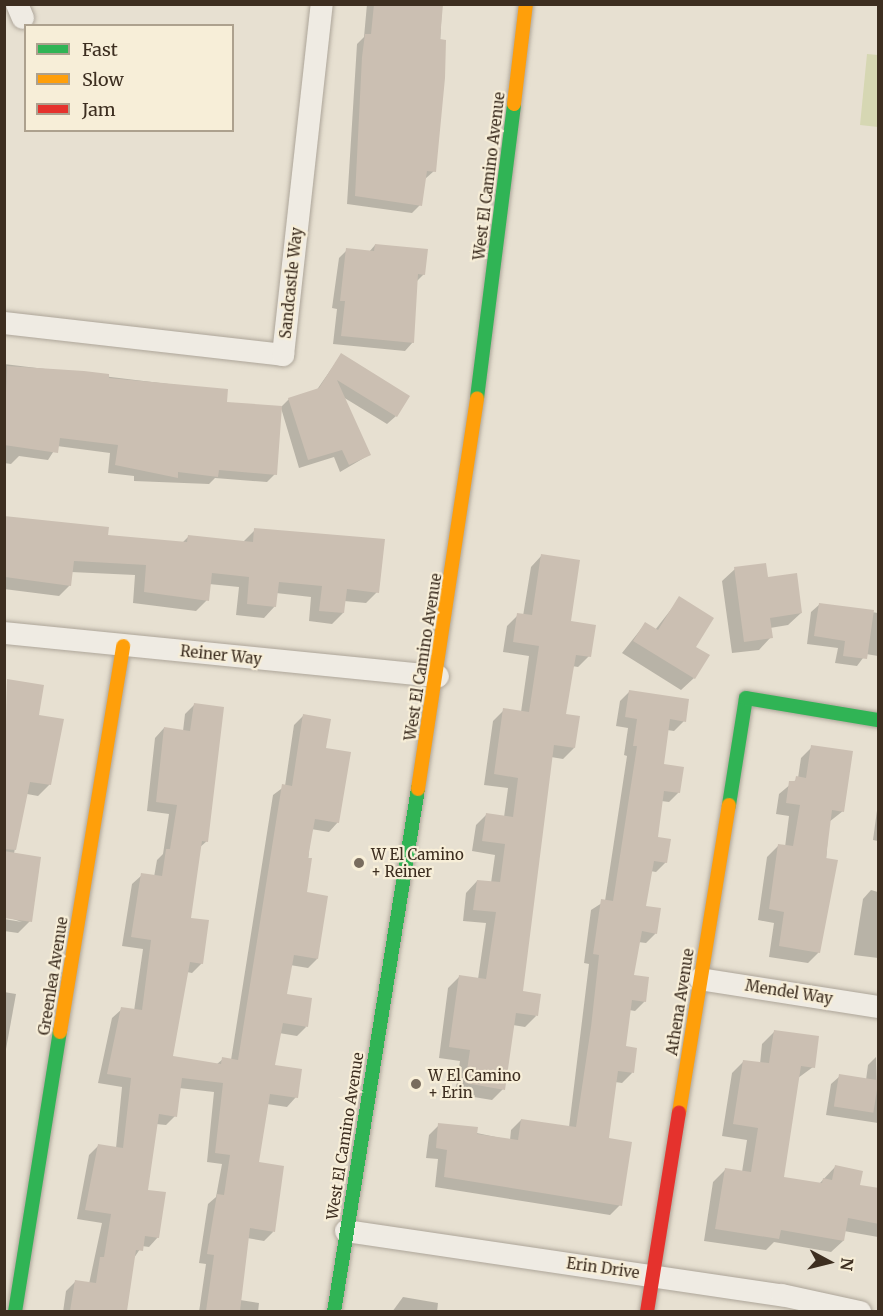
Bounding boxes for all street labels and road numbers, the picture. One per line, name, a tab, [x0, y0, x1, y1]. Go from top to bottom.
street label: West El Camino Avenue	[470, 91, 508, 261]
street label: Sandcastle Way	[276, 226, 306, 340]
street label: West El Camino Avenue	[401, 572, 445, 742]
street label: Reiner Way	[179, 642, 263, 668]
street label: Greenlea Avenue	[35, 916, 71, 1036]
street label: Athena Avenue	[663, 947, 697, 1057]
street label: Mendel Way	[744, 976, 834, 1008]
street label: West El Camino Avenue	[323, 1051, 367, 1221]
street label: Erin Drive	[565, 1254, 641, 1282]

